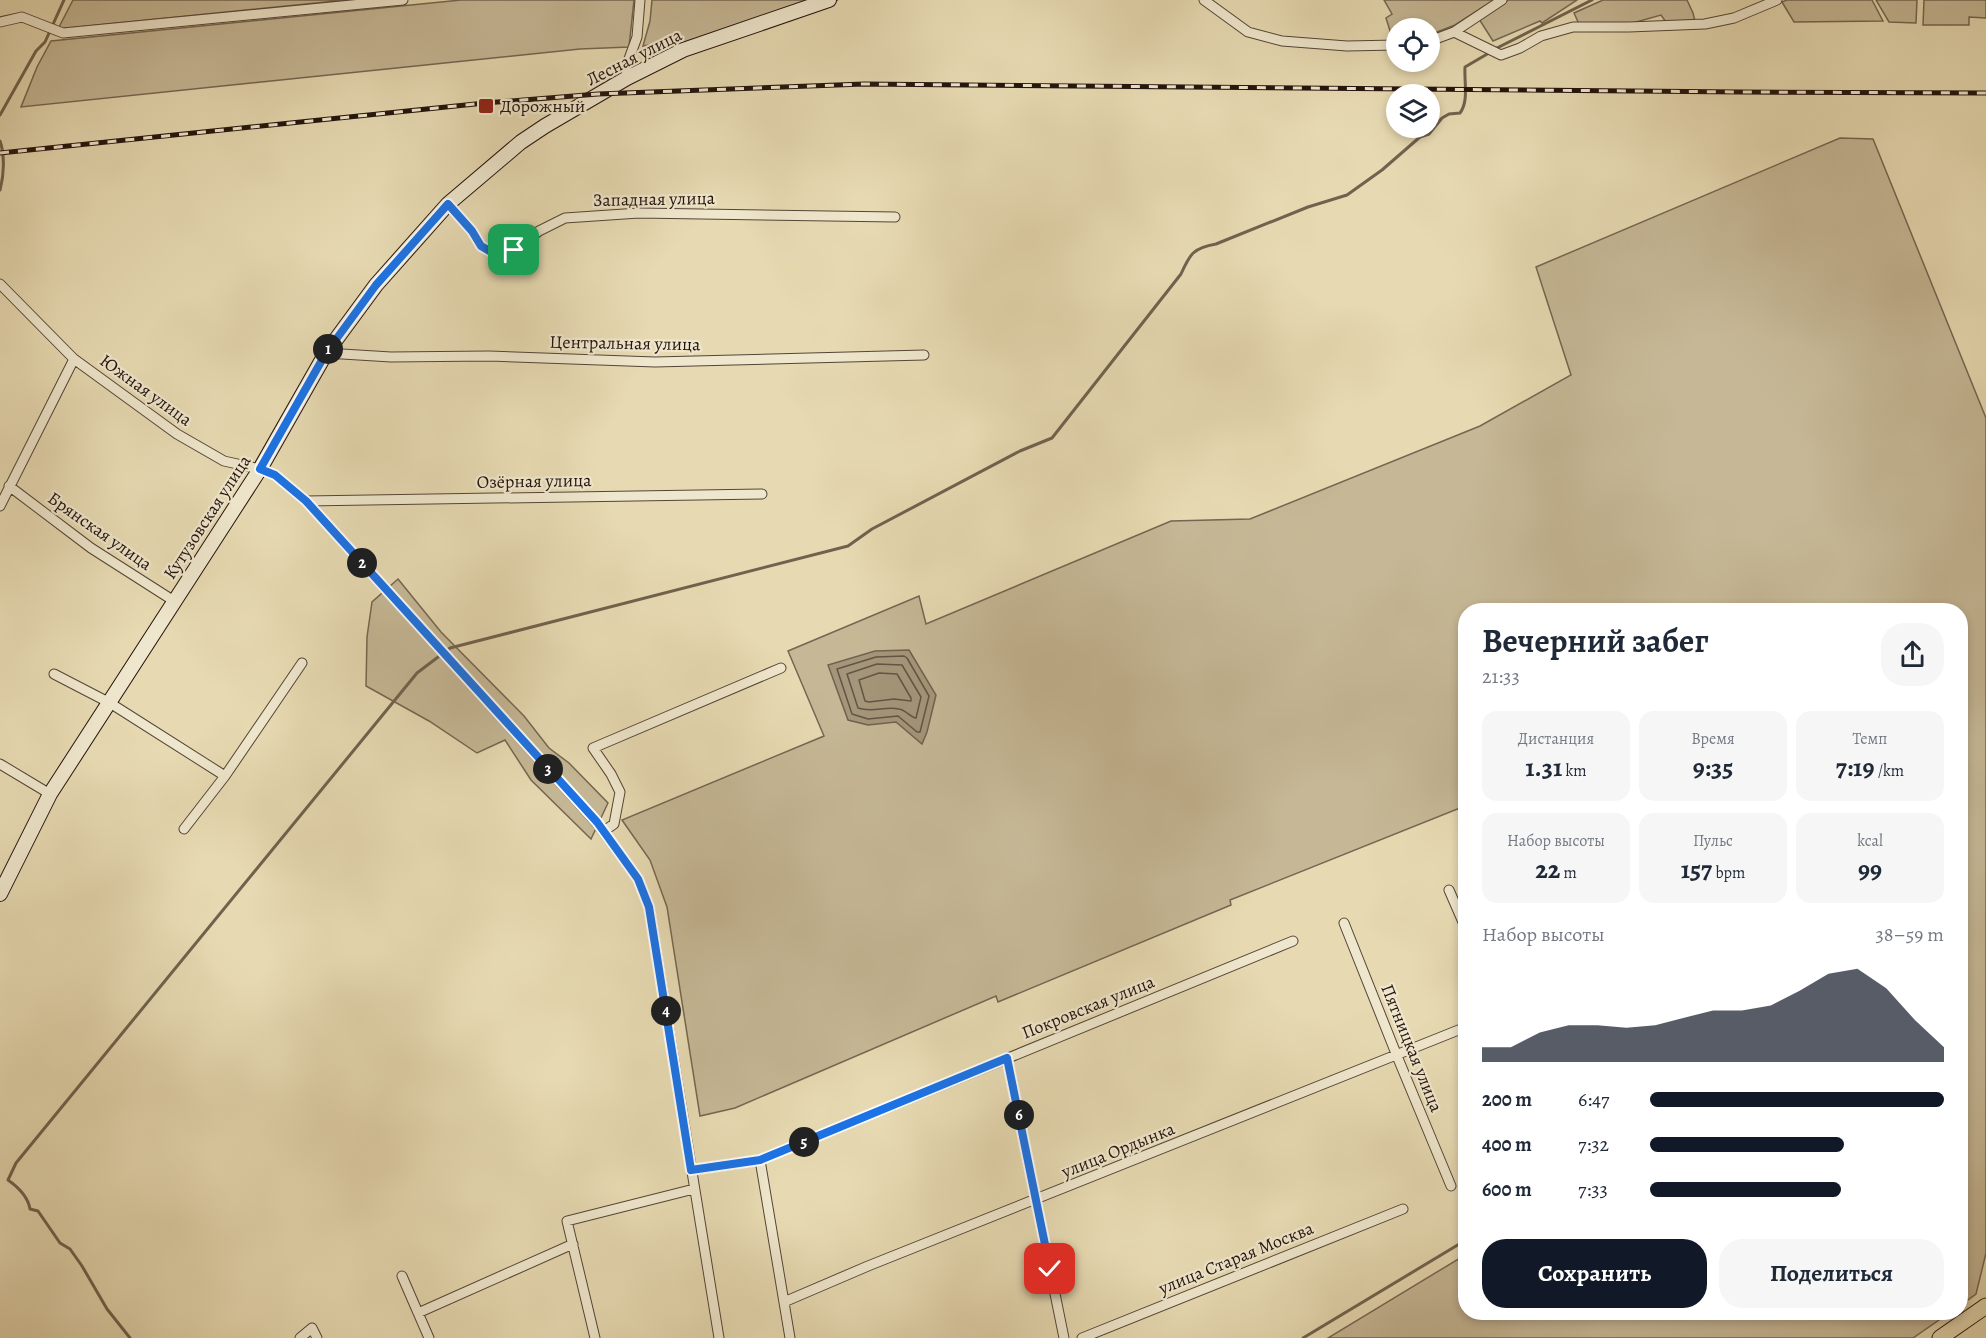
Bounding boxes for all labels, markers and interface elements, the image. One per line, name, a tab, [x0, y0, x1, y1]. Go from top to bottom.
map controls	[1386, 18, 1440, 138]
button: locate	[1386, 18, 1440, 72]
street label: Лесная улица	[582, 22, 687, 91]
button: layers	[1386, 84, 1440, 138]
place label: Дорожный	[500, 94, 585, 118]
marker: Дорожный	[477, 97, 495, 115]
street label: Западная улица	[593, 186, 716, 212]
pin	[488, 224, 539, 275]
icon: arrive	[497, 233, 530, 266]
street label: Центральная улица	[549, 330, 701, 356]
pin: 1	[313, 334, 343, 364]
text: 1	[325, 338, 331, 360]
street label: Южная улица	[95, 348, 198, 432]
street label: Кутузовская улица	[158, 450, 257, 584]
street label: Озёрная улица	[476, 468, 592, 494]
street label: Брянская улица	[43, 486, 158, 576]
pin: 2	[347, 548, 377, 578]
text: 2	[358, 552, 366, 574]
text: Вечерний забег	[1482, 618, 1709, 663]
button: share	[1881, 623, 1944, 686]
text: 21:33	[1482, 663, 1520, 690]
text: Дистанция	[1518, 728, 1594, 750]
text: Время	[1691, 728, 1735, 750]
text: Темп	[1853, 728, 1887, 750]
text: 1.31	[1525, 750, 1562, 785]
text: 9:35	[1693, 750, 1733, 785]
text: 7:19	[1836, 750, 1874, 785]
pin: 3	[533, 754, 563, 784]
text: 3	[545, 758, 551, 780]
text: km	[1562, 760, 1587, 782]
text: /km	[1874, 760, 1904, 782]
text: Набор высоты	[1507, 830, 1605, 852]
text: Пульс	[1693, 830, 1733, 852]
text: kcal	[1857, 830, 1883, 852]
text: 22	[1535, 852, 1560, 887]
text: 157	[1681, 852, 1712, 887]
text: 99	[1858, 852, 1882, 887]
text: m	[1560, 862, 1577, 884]
text: bpm	[1712, 862, 1745, 884]
text: Набор высоты	[1482, 921, 1605, 948]
text: 38–59 m	[1876, 921, 1944, 948]
street label: Покровская улица	[1018, 969, 1159, 1045]
street label: Пятницкая улица	[1375, 980, 1449, 1116]
pin: 4	[651, 996, 681, 1026]
text: 4	[662, 1000, 670, 1022]
text: 200 m	[1482, 1086, 1532, 1113]
text: 6:47	[1578, 1086, 1609, 1113]
pin: 6	[1004, 1100, 1034, 1130]
text: 6	[1015, 1104, 1023, 1126]
street label: улица Ордынка	[1057, 1116, 1179, 1184]
pin: 5	[789, 1127, 819, 1157]
text: 5	[801, 1131, 807, 1153]
text: 400 m	[1482, 1131, 1532, 1158]
text: 7:32	[1578, 1131, 1609, 1158]
text: 600 m	[1482, 1176, 1532, 1203]
text: 7:33	[1578, 1176, 1608, 1203]
street label: улица Старая Москва	[1154, 1216, 1318, 1300]
button: Сохранить	[1482, 1239, 1707, 1308]
button: Поделиться	[1719, 1239, 1944, 1308]
pin	[1024, 1243, 1075, 1294]
icon: check	[1033, 1252, 1066, 1285]

